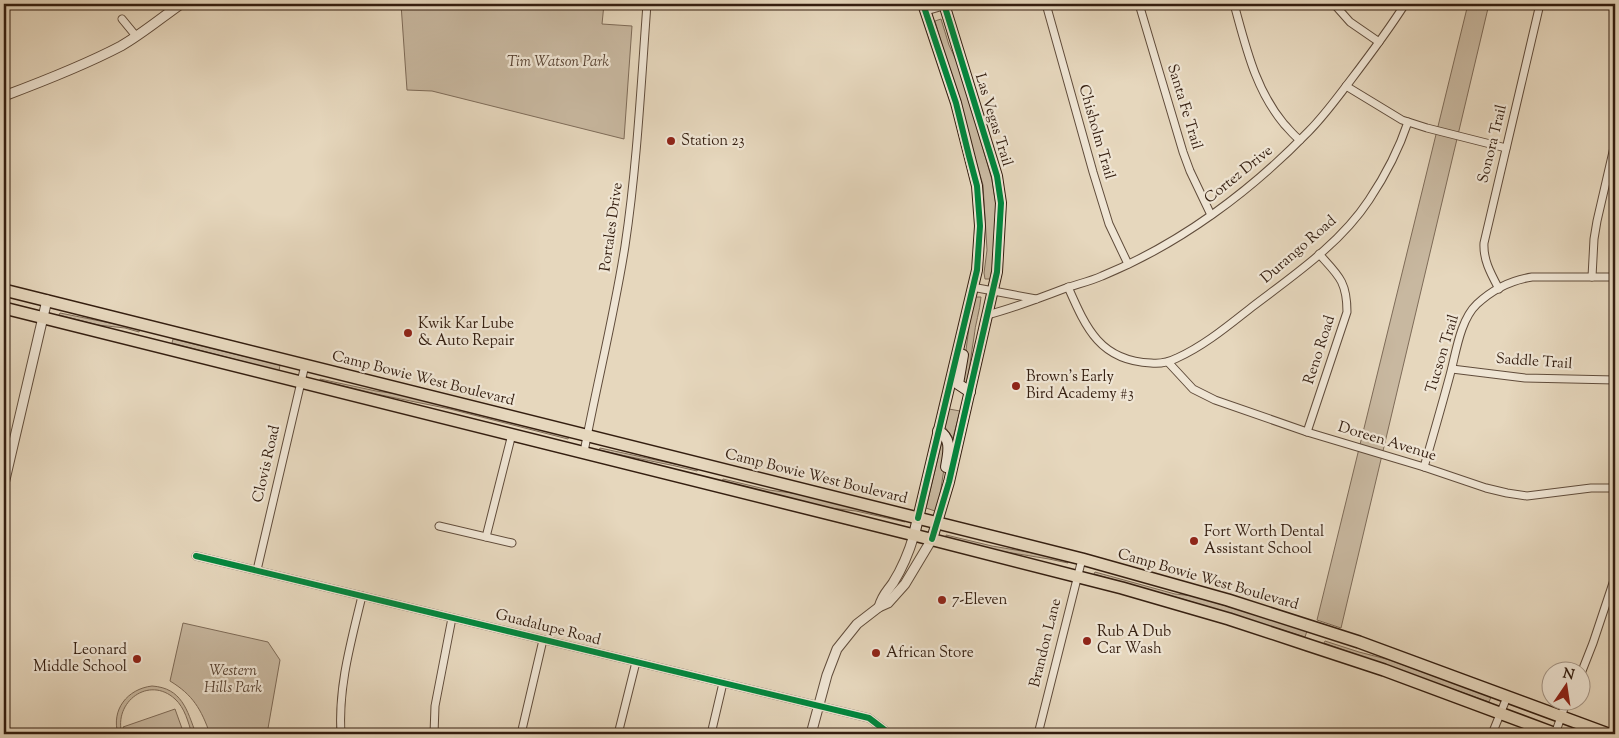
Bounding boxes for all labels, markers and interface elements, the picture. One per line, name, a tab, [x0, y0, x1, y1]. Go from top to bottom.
park label: Tim Watson Park	[507, 52, 609, 73]
street label: Santa Fe Trail	[1161, 62, 1207, 152]
street label: Las Vegas Trail	[969, 71, 1017, 169]
street label: Chisholm Trail	[1072, 82, 1120, 182]
street label: Sonora Trail	[1473, 103, 1513, 185]
place label: Station 23	[681, 131, 745, 152]
marker: Station 23	[665, 135, 677, 147]
street label: Cortez Drive	[1200, 141, 1278, 209]
street label: Portales Drive	[595, 181, 629, 273]
street label: Durango Road	[1257, 211, 1342, 289]
street label: Reno Road	[1299, 312, 1341, 387]
street label: Tucson Trail	[1421, 312, 1465, 396]
place label: Kwik Kar Lube & Auto Repair	[418, 314, 515, 352]
marker: Kwik Kar Lube & Auto Repair	[402, 327, 414, 339]
street label: Camp Bowie West Boulevard	[329, 346, 517, 412]
street label: Saddle Trail	[1495, 349, 1573, 375]
place label: Brown's Early Bird Academy #3	[1026, 367, 1134, 405]
marker: Brown's Early Bird Academy #3	[1010, 380, 1022, 392]
street label: Doreen Avenue	[1335, 417, 1439, 467]
street label: Clovis Road	[248, 423, 286, 505]
street label: Camp Bowie West Boulevard	[722, 444, 910, 510]
place label: Fort Worth Dental Assistant School	[1204, 522, 1324, 560]
marker: Fort Worth Dental Assistant School	[1188, 535, 1200, 547]
street label: Camp Bowie West Boulevard	[1115, 544, 1302, 616]
place label: 7-Eleven	[952, 590, 1008, 611]
marker: 7-Eleven	[936, 594, 948, 606]
street label: Brandon Lane	[1025, 596, 1067, 690]
street label: Guadalupe Road	[493, 605, 603, 651]
place label: Rub A Dub Car Wash	[1097, 622, 1171, 660]
marker: Rub A Dub Car Wash	[1081, 635, 1093, 647]
place label: Leonard Middle School	[33, 640, 128, 678]
place label: African Store	[886, 643, 974, 664]
marker: African Store	[870, 647, 882, 659]
marker: Leonard Middle School	[131, 653, 143, 665]
north arrow	[1542, 660, 1592, 710]
park label: Western Hills Park	[204, 661, 262, 699]
text: N	[1561, 664, 1576, 686]

